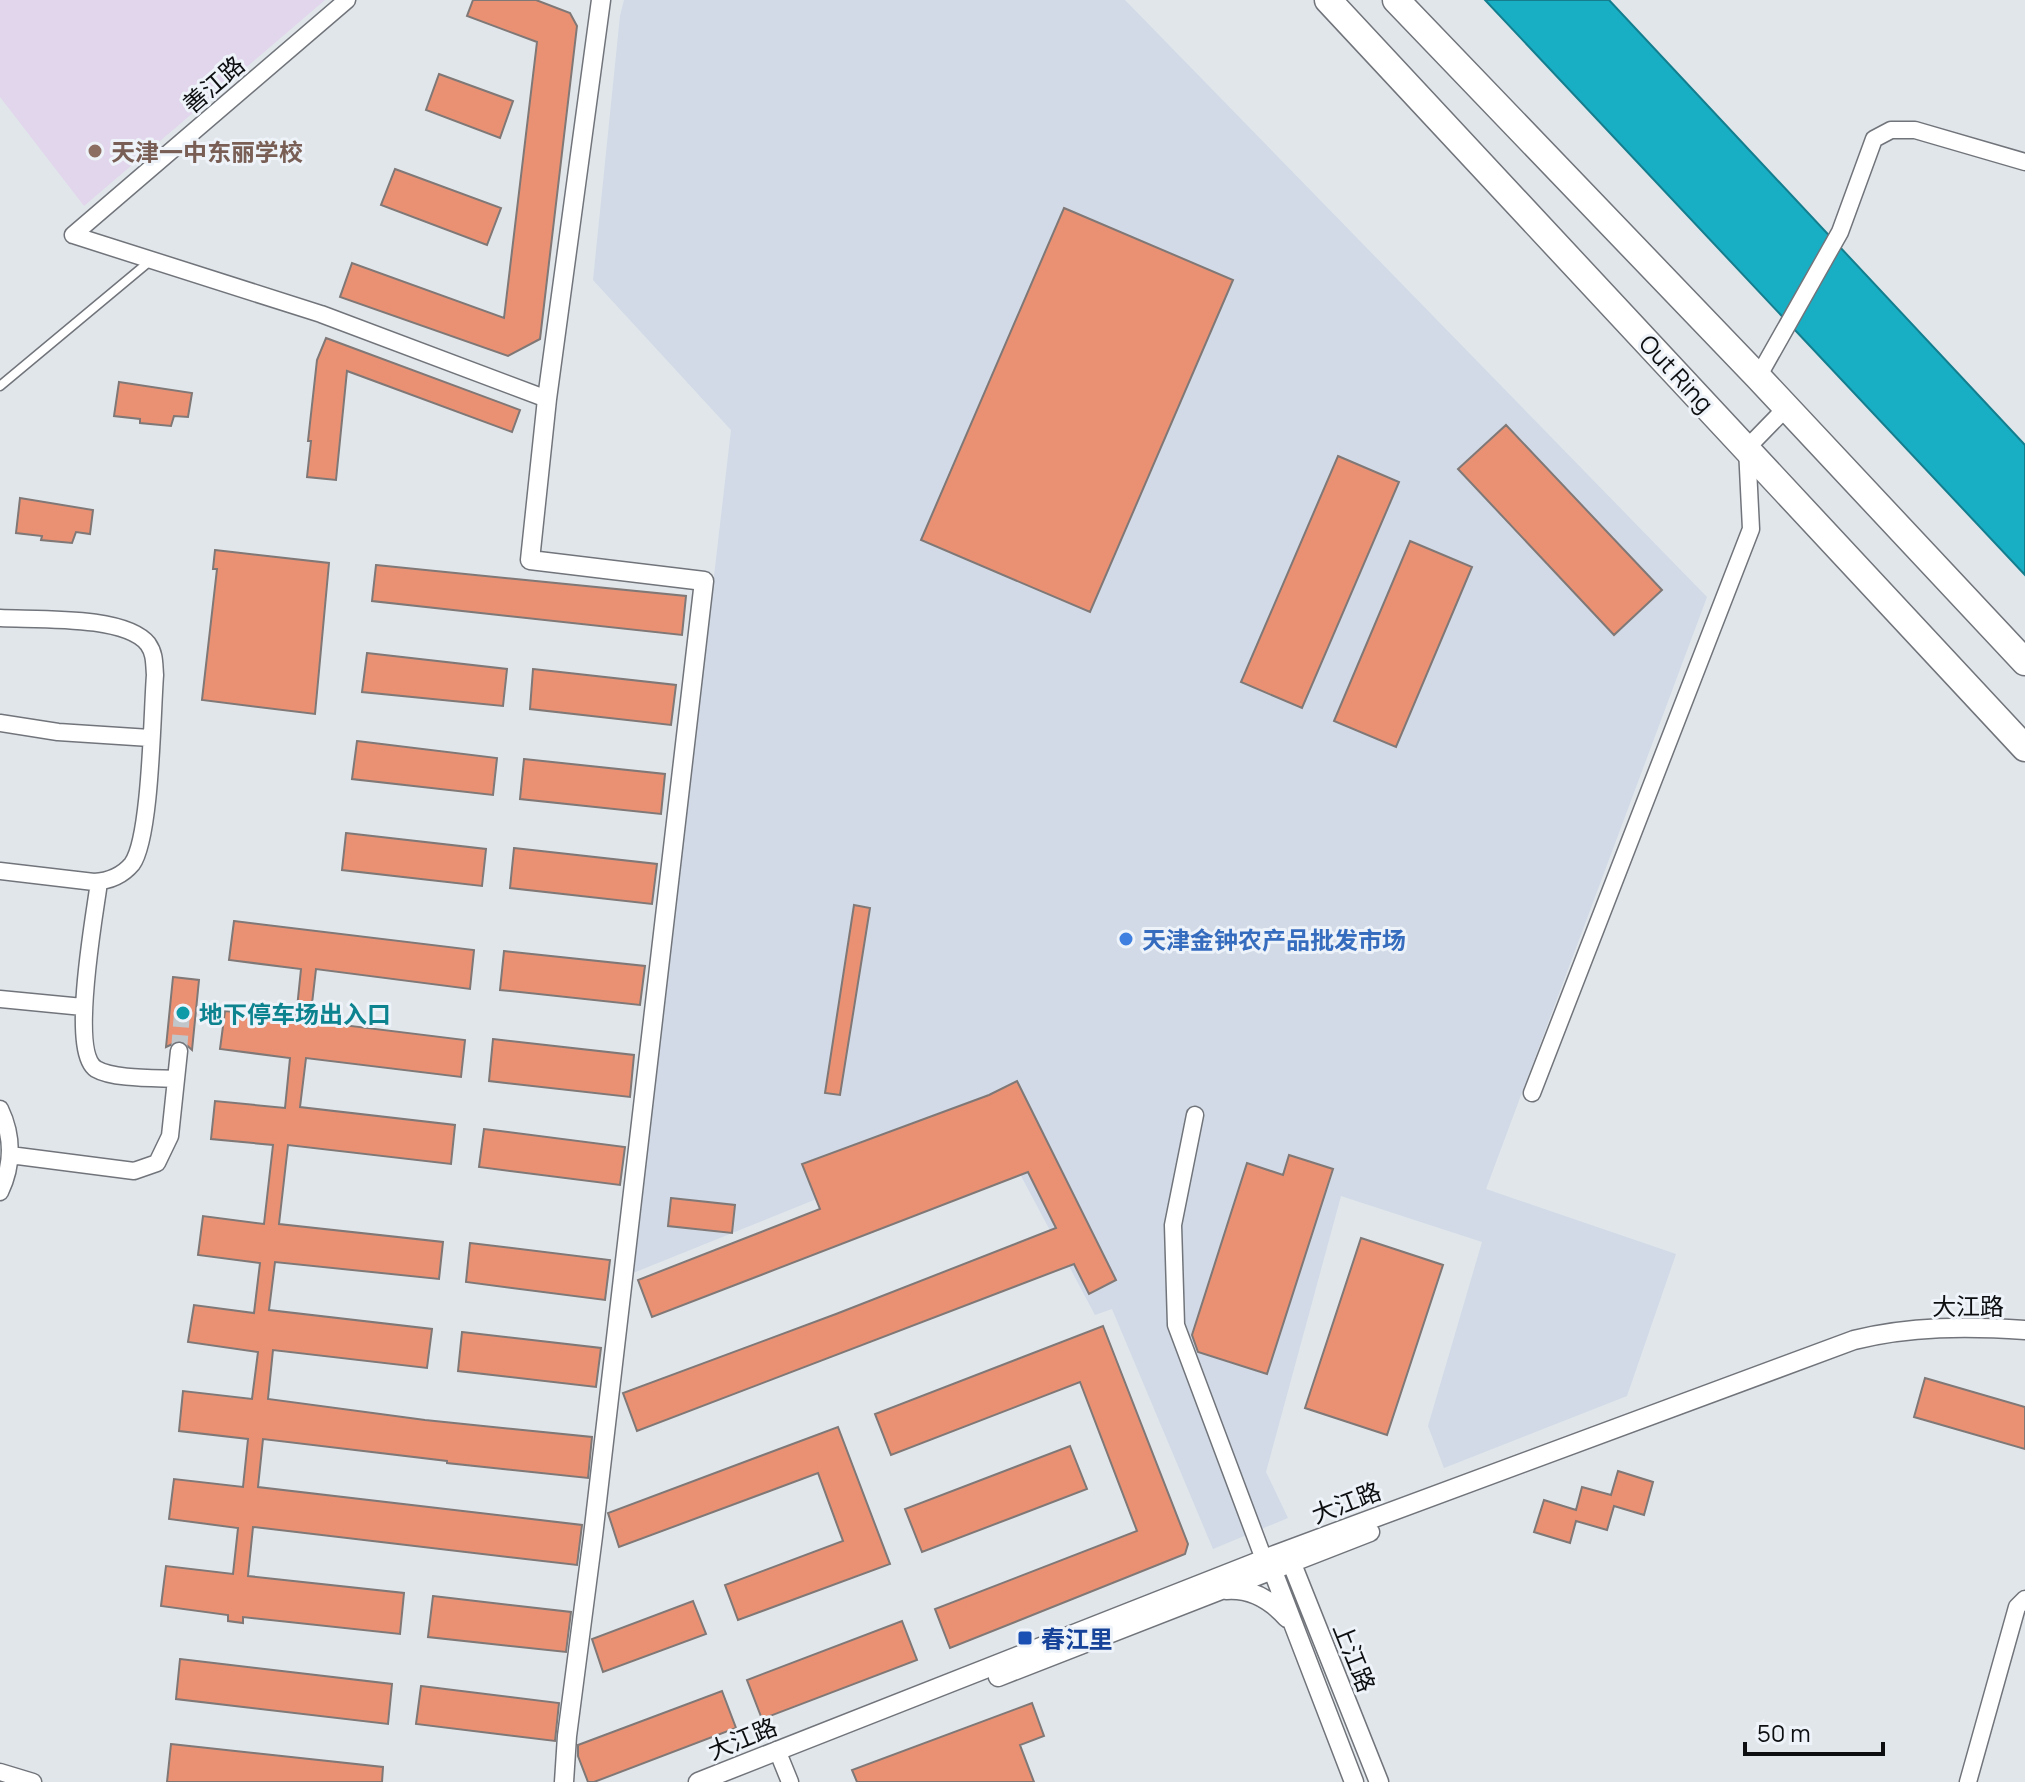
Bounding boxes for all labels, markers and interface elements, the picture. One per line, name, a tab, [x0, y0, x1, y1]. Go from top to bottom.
street label: 善江路	[175, 48, 251, 120]
place label: 天津一中东丽学校	[111, 135, 303, 168]
marker: 天津一中东丽学校	[86, 142, 104, 160]
street label: Out Ring	[1632, 327, 1722, 419]
place label: 天津金钟农产品批发市场	[1142, 923, 1406, 956]
marker: 天津金钟农产品批发市场	[1117, 930, 1135, 948]
place label: 地下停车场出入口	[199, 997, 391, 1030]
marker: 地下停车场出入口	[174, 1004, 192, 1022]
street label: 大江路	[1932, 1289, 2004, 1322]
street label: 大江路	[1306, 1474, 1386, 1530]
street label: 上江路	[1326, 1617, 1384, 1697]
place label: 春江里	[1041, 1622, 1113, 1655]
marker: 春江里	[1016, 1629, 1034, 1647]
scale bar	[1745, 1706, 1883, 1756]
street label: 大江路	[702, 1709, 782, 1767]
text: 50 m	[1757, 1716, 1811, 1749]

